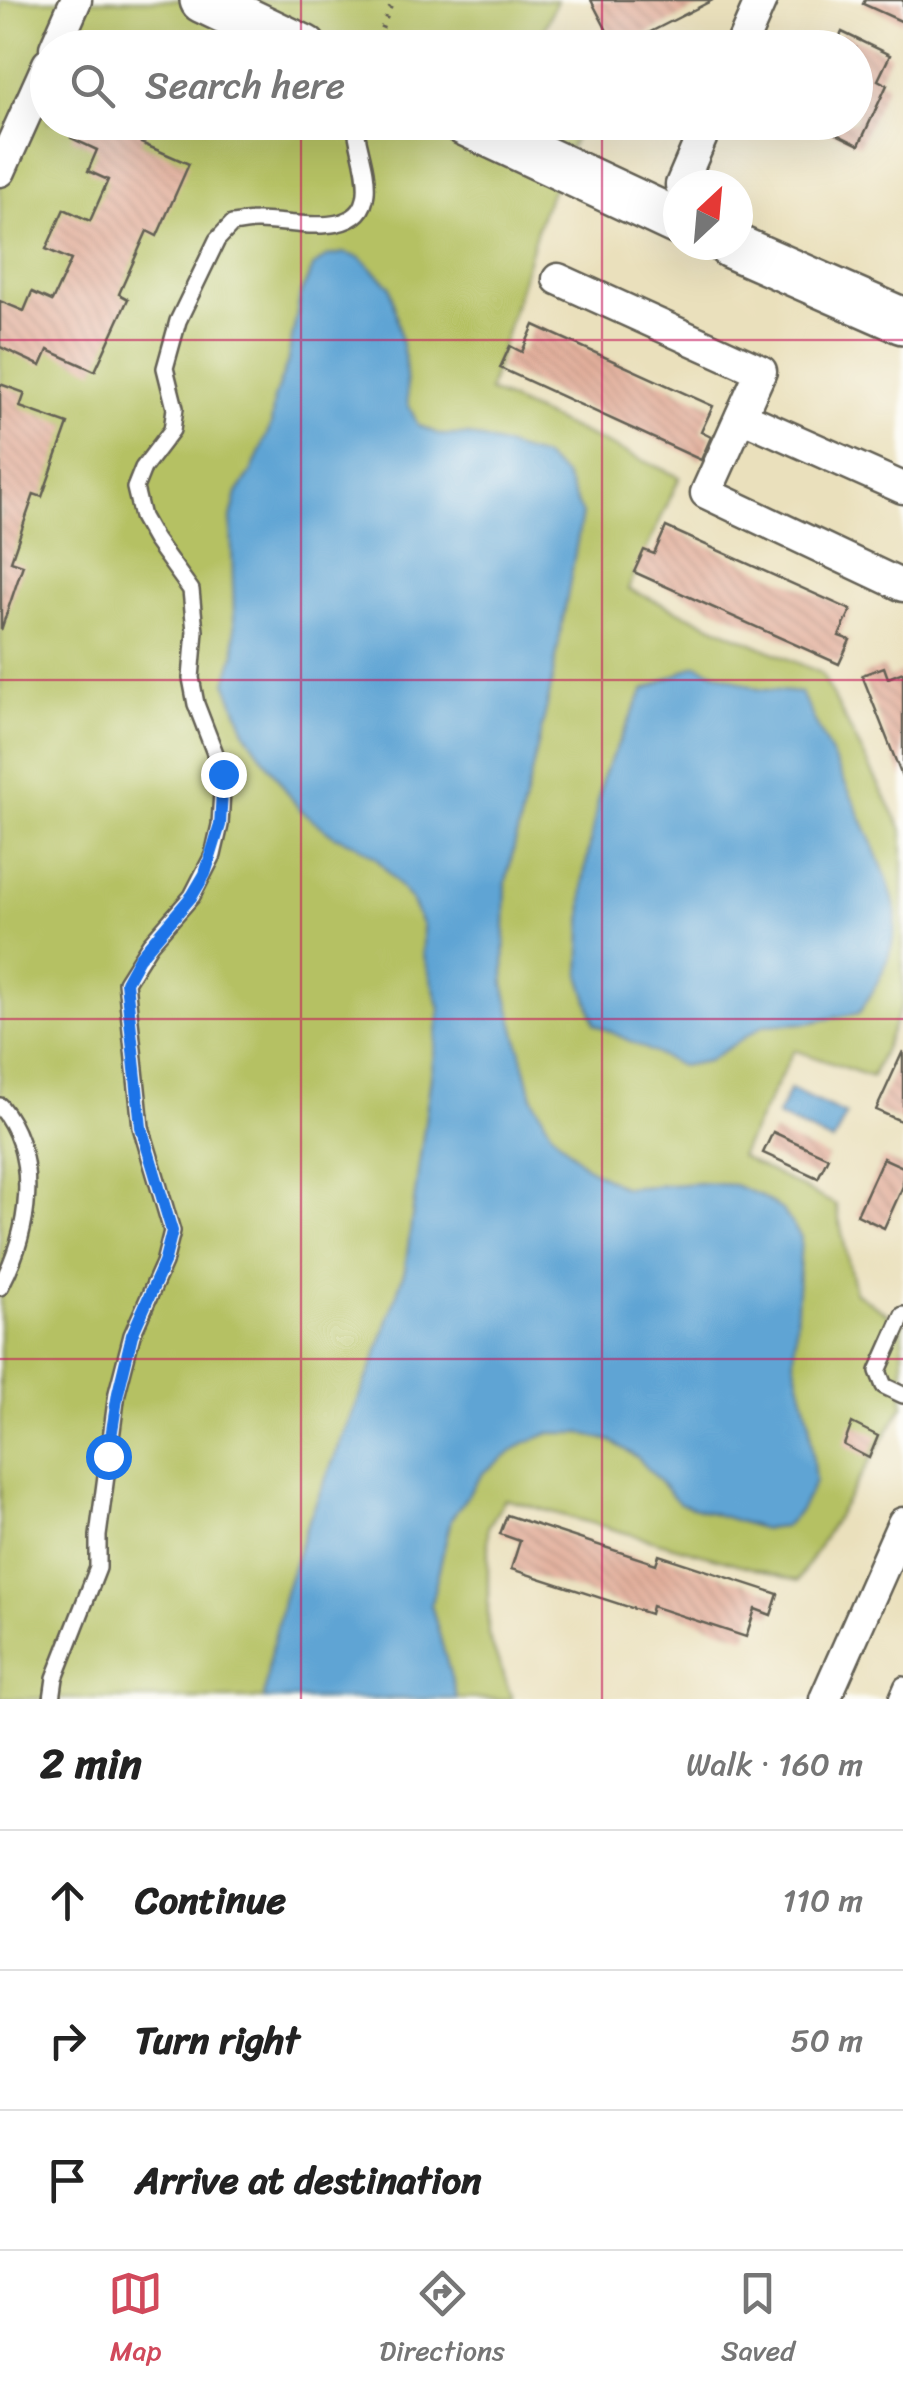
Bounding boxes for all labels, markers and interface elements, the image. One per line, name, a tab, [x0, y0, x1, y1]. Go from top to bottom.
search box	[30, 30, 873, 140]
text: Search here	[145, 52, 345, 119]
icon: search	[65, 58, 120, 113]
north arrow	[663, 170, 753, 260]
route end	[201, 752, 247, 798]
route start	[86, 1434, 132, 1480]
text: 2 min	[40, 1727, 142, 1801]
text: Walk · 160 m	[686, 1736, 863, 1793]
text: Continue	[135, 1867, 286, 1934]
text: 110 m	[782, 1872, 863, 1929]
icon: ahead	[40, 1873, 95, 1928]
text: Turn right	[135, 2007, 300, 2074]
text: 50 m	[790, 2012, 863, 2069]
icon: right	[40, 2013, 95, 2068]
text: Arrive at destination	[135, 2147, 482, 2214]
icon: arrive	[40, 2153, 95, 2208]
tab: Map	[108, 2266, 163, 2375]
tab: Directions	[379, 2266, 505, 2375]
tab: Saved	[721, 2266, 795, 2375]

